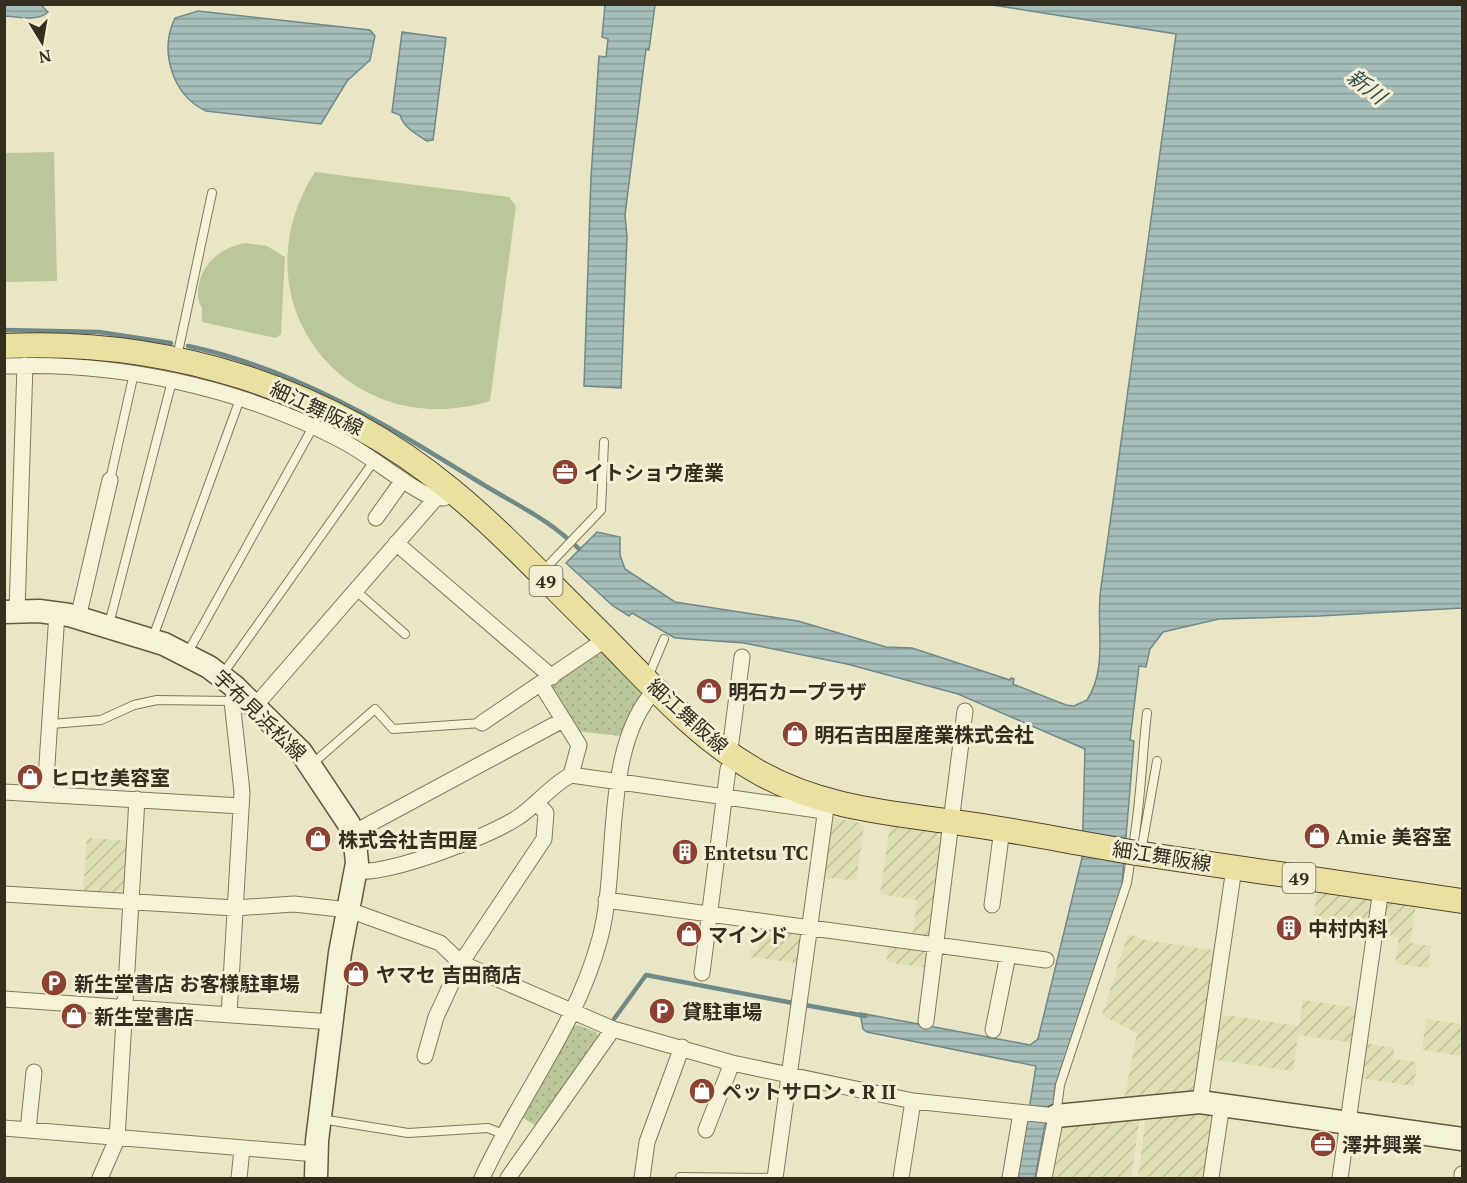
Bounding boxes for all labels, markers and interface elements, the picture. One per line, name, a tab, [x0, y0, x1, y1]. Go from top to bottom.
north arrow	[12, 12, 72, 72]
text: N	[37, 45, 53, 69]
water label: 新川	[1342, 62, 1394, 111]
street label: 細江舞阪線	[266, 375, 368, 441]
office icon: イトショウ産業	[550, 457, 580, 487]
place label: イトショウ産業	[584, 459, 724, 486]
road number: 49	[530, 566, 562, 596]
street label: 宇布見浜松線	[207, 664, 313, 766]
street label: 細江舞阪線	[642, 673, 734, 759]
shop icon: 明石カープラザ	[694, 676, 724, 706]
place label: 明石カープラザ	[728, 678, 867, 705]
shop icon: 明石吉田屋産業株式会社	[780, 719, 810, 749]
place label: 明石吉田屋産業株式会社	[814, 721, 1034, 748]
shop icon: ヒロセ美容室	[15, 762, 45, 792]
place label: ヒロセ美容室	[50, 764, 170, 791]
shop icon: Amie 美容室	[1302, 821, 1332, 851]
place label: Amie 美容室	[1336, 823, 1452, 850]
shop icon: 株式会社吉田屋	[303, 824, 333, 854]
place label: 株式会社吉田屋	[338, 826, 478, 853]
street label: 細江舞阪線	[1111, 835, 1213, 877]
building icon: Entetsu TC	[670, 837, 700, 867]
place label: Entetsu TC	[704, 839, 809, 866]
road number: 49	[1282, 863, 1316, 893]
building icon: 中村内科	[1274, 913, 1304, 943]
place label: 中村内科	[1308, 915, 1388, 942]
shop icon: マインド	[674, 919, 704, 949]
place label: マインド	[708, 921, 788, 948]
shop icon: ヤマセ 吉田商店	[341, 959, 371, 989]
place label: ヤマセ 吉田商店	[376, 961, 521, 988]
parking icon: 新生堂書店 お客様駐車場	[39, 968, 69, 998]
place label: 新生堂書店 お客様駐車場	[74, 970, 299, 997]
parking icon: 貸駐車場	[647, 996, 677, 1026]
place label: 貸駐車場	[682, 998, 762, 1025]
shop icon: 新生堂書店	[59, 1001, 89, 1031]
place label: 新生堂書店	[94, 1003, 194, 1030]
shop icon: ペットサロン・R II	[687, 1076, 717, 1106]
place label: ペットサロン・R II	[722, 1078, 896, 1105]
office icon: 澤井興業	[1308, 1129, 1338, 1159]
place label: 澤井興業	[1342, 1131, 1422, 1158]

